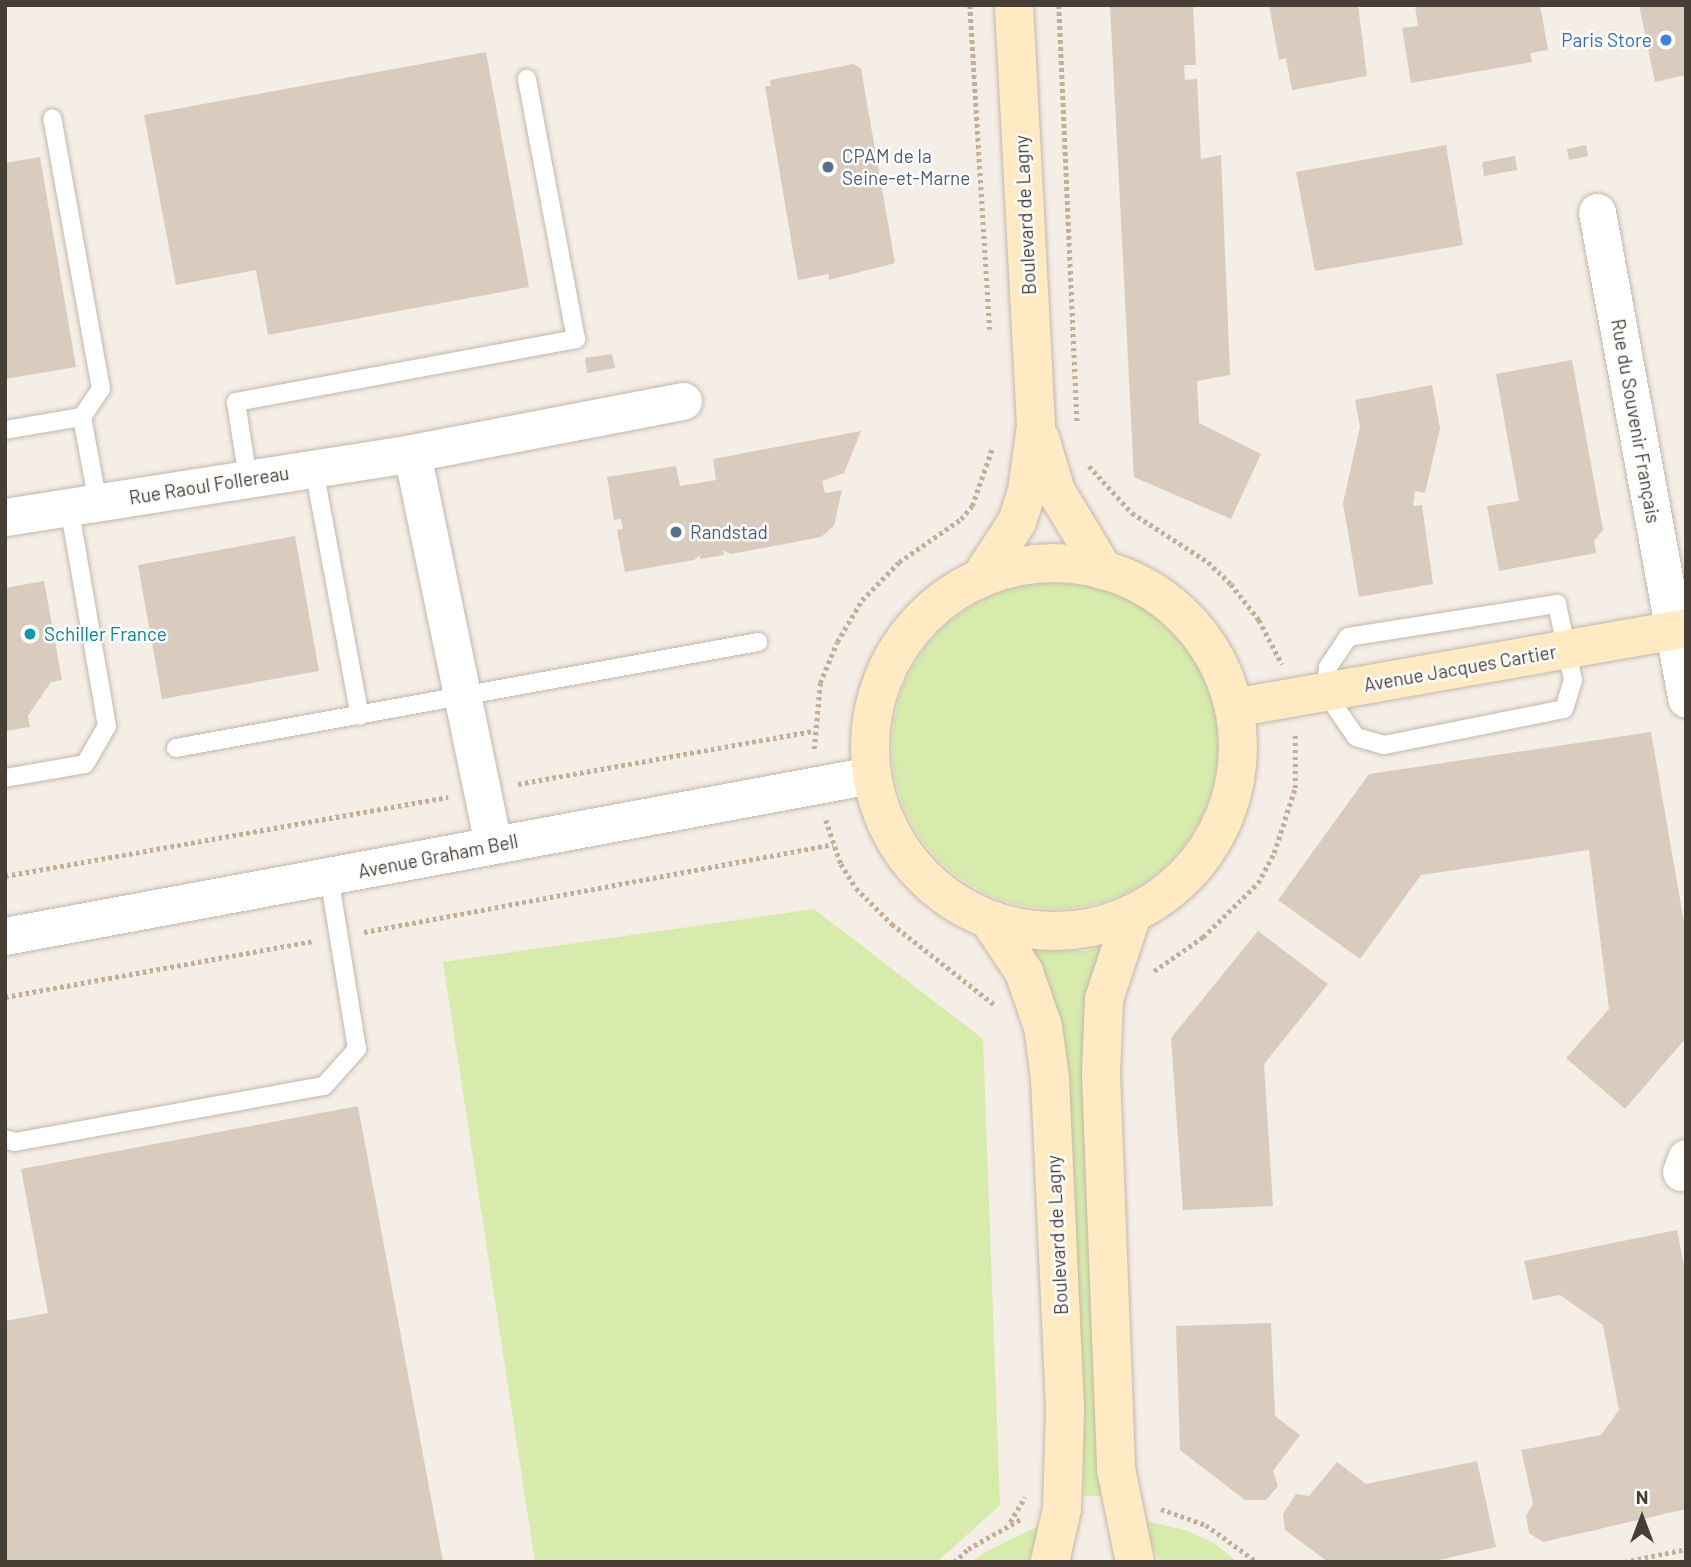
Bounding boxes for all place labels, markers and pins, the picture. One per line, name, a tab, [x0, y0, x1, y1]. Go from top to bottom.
place label: Paris Store	[1561, 29, 1652, 51]
marker: Paris Store	[1658, 32, 1674, 48]
place label: CPAM de la Seine-et-Marne	[842, 145, 970, 189]
marker: CPAM de la Seine-et-Marne	[820, 159, 836, 175]
place label: Randstad	[690, 521, 768, 543]
marker: Randstad	[668, 524, 684, 540]
place label: Schiller France	[44, 623, 167, 645]
marker: Schiller France	[22, 626, 38, 642]

